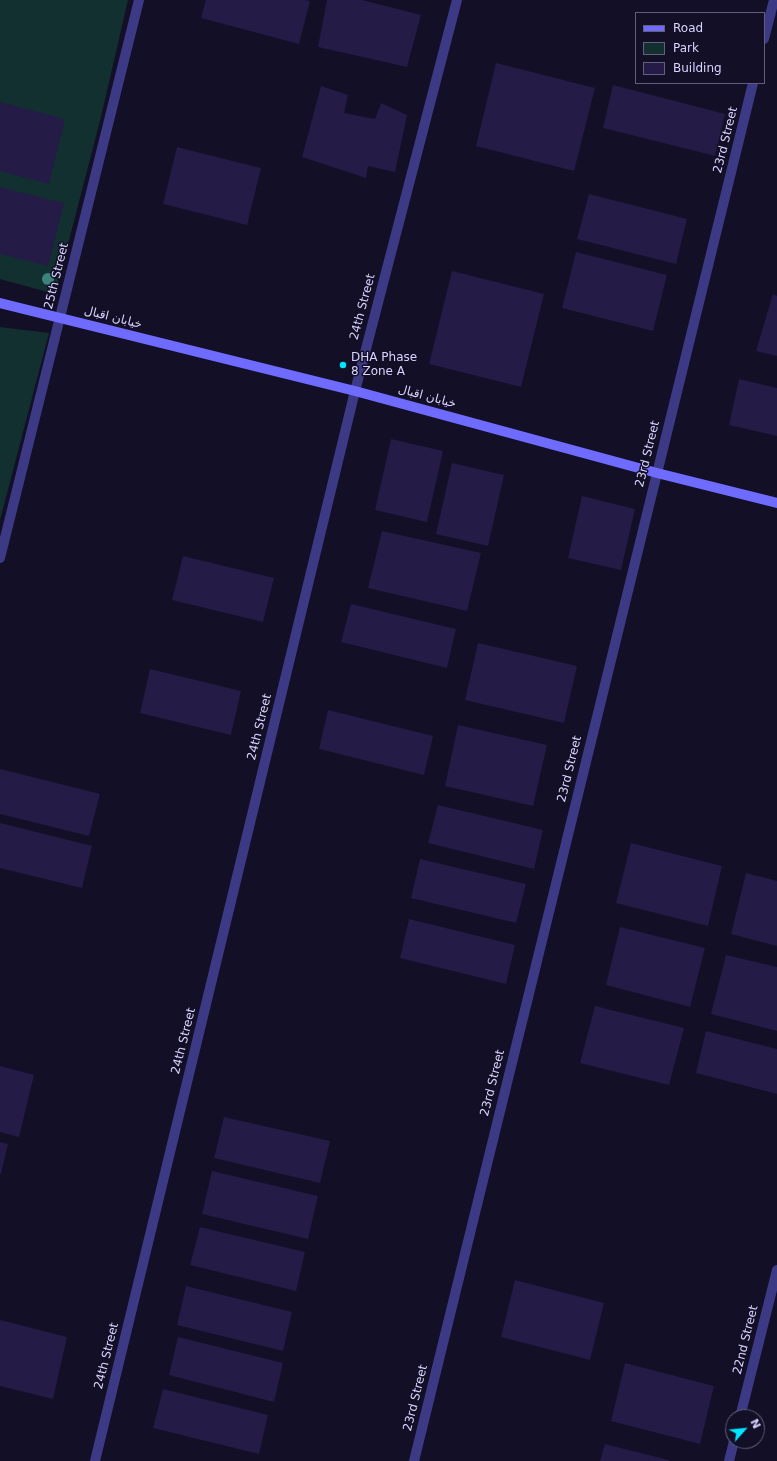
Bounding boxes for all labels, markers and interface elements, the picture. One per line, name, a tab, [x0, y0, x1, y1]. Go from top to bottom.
legend	[635, 12, 765, 84]
text: Road	[673, 21, 703, 35]
text: Park	[673, 41, 699, 55]
text: Building	[673, 61, 722, 75]
street label: 23rd Street	[711, 105, 741, 175]
street label: 25th Street	[42, 241, 72, 311]
street label: 24th Street	[347, 272, 379, 342]
street label: خیابان اقبال	[82, 304, 144, 332]
place label: DHA Phase 8 Zone A	[351, 351, 417, 379]
marker: DHA Phase 8 Zone A	[338, 360, 348, 370]
street label: خیابان اقبال	[396, 382, 458, 412]
street label: 23rd Street	[633, 419, 663, 489]
street label: 24th Street	[245, 692, 275, 762]
street label: 23rd Street	[555, 734, 585, 804]
street label: 24th Street	[169, 1006, 199, 1076]
street label: 23rd Street	[478, 1048, 508, 1118]
street label: 22nd Street	[730, 1304, 762, 1376]
street label: 24th Street	[92, 1321, 122, 1391]
street label: 23rd Street	[401, 1363, 431, 1433]
north arrow	[725, 1409, 765, 1449]
text: N	[747, 1417, 763, 1431]

